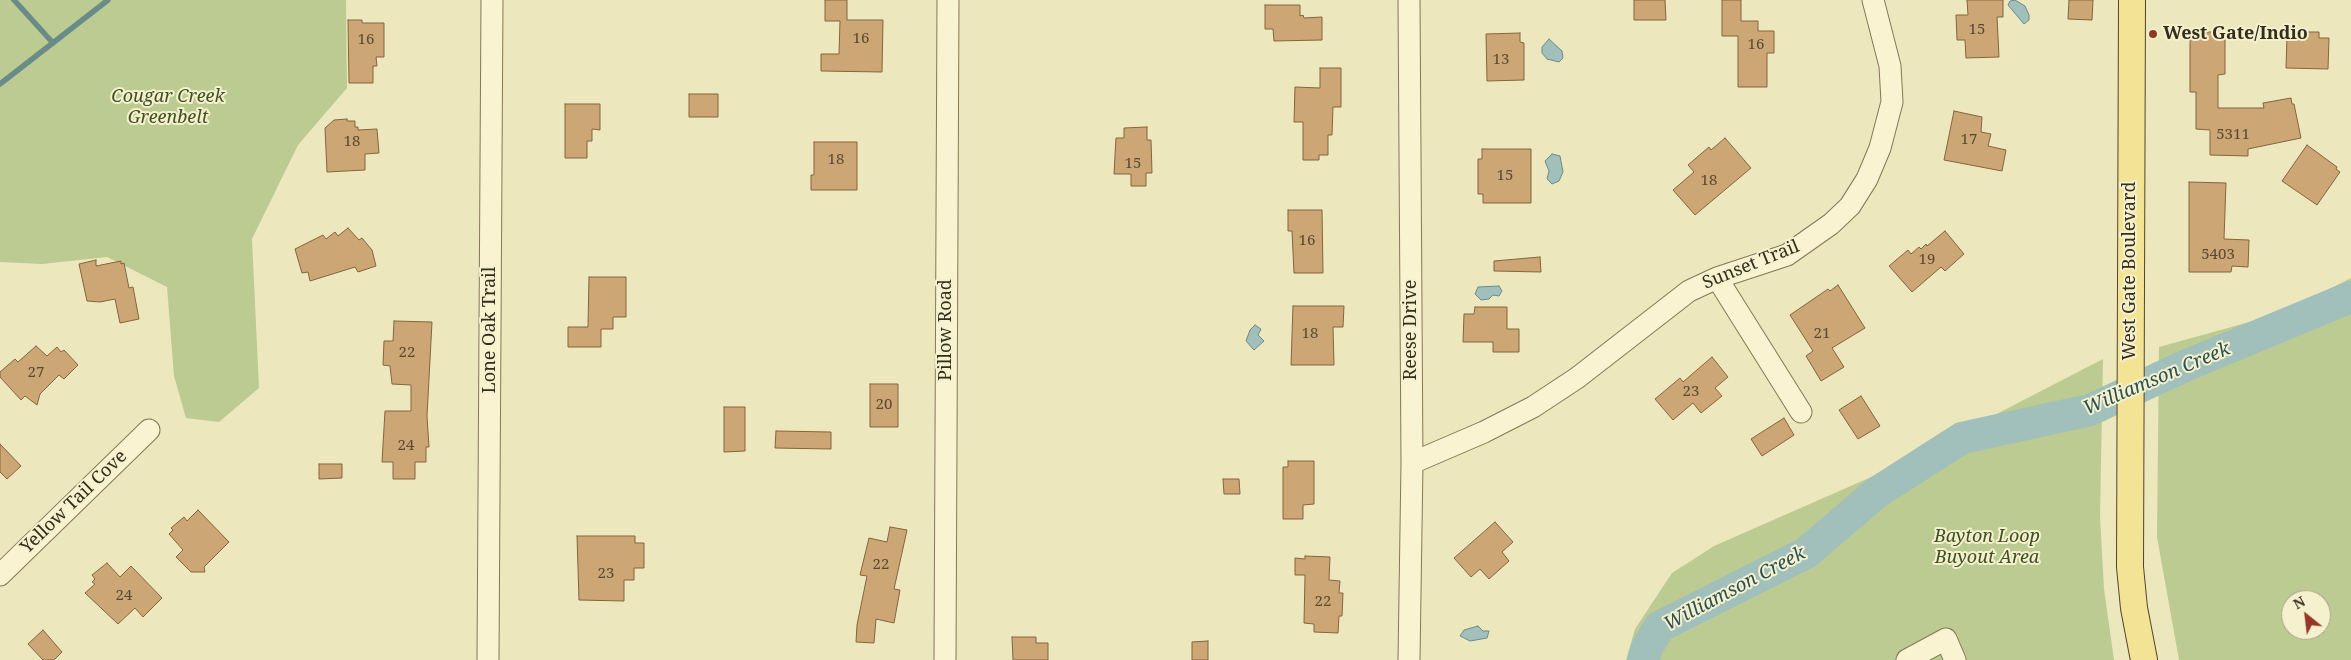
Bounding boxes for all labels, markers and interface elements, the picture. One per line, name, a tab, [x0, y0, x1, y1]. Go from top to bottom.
house number: 15	[1969, 21, 1985, 39]
place label: West Gate/Indio	[2163, 23, 2308, 45]
marker: West Gate/Indio	[2147, 28, 2159, 40]
house number: 16	[853, 30, 869, 48]
house number: 16	[358, 31, 374, 49]
house number: 16	[1748, 36, 1764, 54]
house number: 13	[1493, 51, 1509, 69]
park label: Cougar Creek Greenbelt	[111, 86, 225, 128]
house number: 5311	[2216, 126, 2250, 144]
house number: 17	[1961, 131, 1977, 149]
house number: 18	[344, 133, 360, 151]
house number: 18	[828, 151, 844, 169]
house number: 15	[1125, 155, 1141, 173]
house number: 15	[1497, 167, 1513, 185]
house number: 18	[1701, 172, 1717, 190]
street label: West Gate Boulevard	[2119, 181, 2141, 361]
house number: 16	[1299, 232, 1315, 250]
street label: Sunset Trail	[1700, 236, 1802, 294]
house number: 5403	[2201, 246, 2235, 264]
house number: 19	[1919, 251, 1935, 269]
street label: Lone Oak Trail	[479, 267, 501, 393]
street label: Pillow Road	[935, 279, 957, 381]
street label: Reese Drive	[1400, 280, 1422, 380]
house number: 18	[1302, 325, 1318, 343]
house number: 21	[1814, 325, 1830, 343]
water label: Williamson Creek	[2080, 338, 2234, 420]
house number: 22	[399, 344, 415, 362]
house number: 27	[28, 364, 44, 382]
house number: 23	[1683, 383, 1699, 401]
house number: 20	[876, 396, 892, 414]
house number: 24	[398, 437, 414, 455]
street label: Yellow Tail Cove	[16, 446, 132, 558]
park label: Bayton Loop Buyout Area	[1934, 526, 2040, 568]
water label: Williamson Creek	[1660, 542, 1810, 636]
house number: 22	[873, 556, 889, 574]
house number: 23	[598, 565, 614, 583]
house number: 24	[116, 587, 132, 605]
north arrow	[2281, 590, 2331, 640]
text: N	[2290, 591, 2308, 613]
house number: 22	[1315, 593, 1331, 611]

